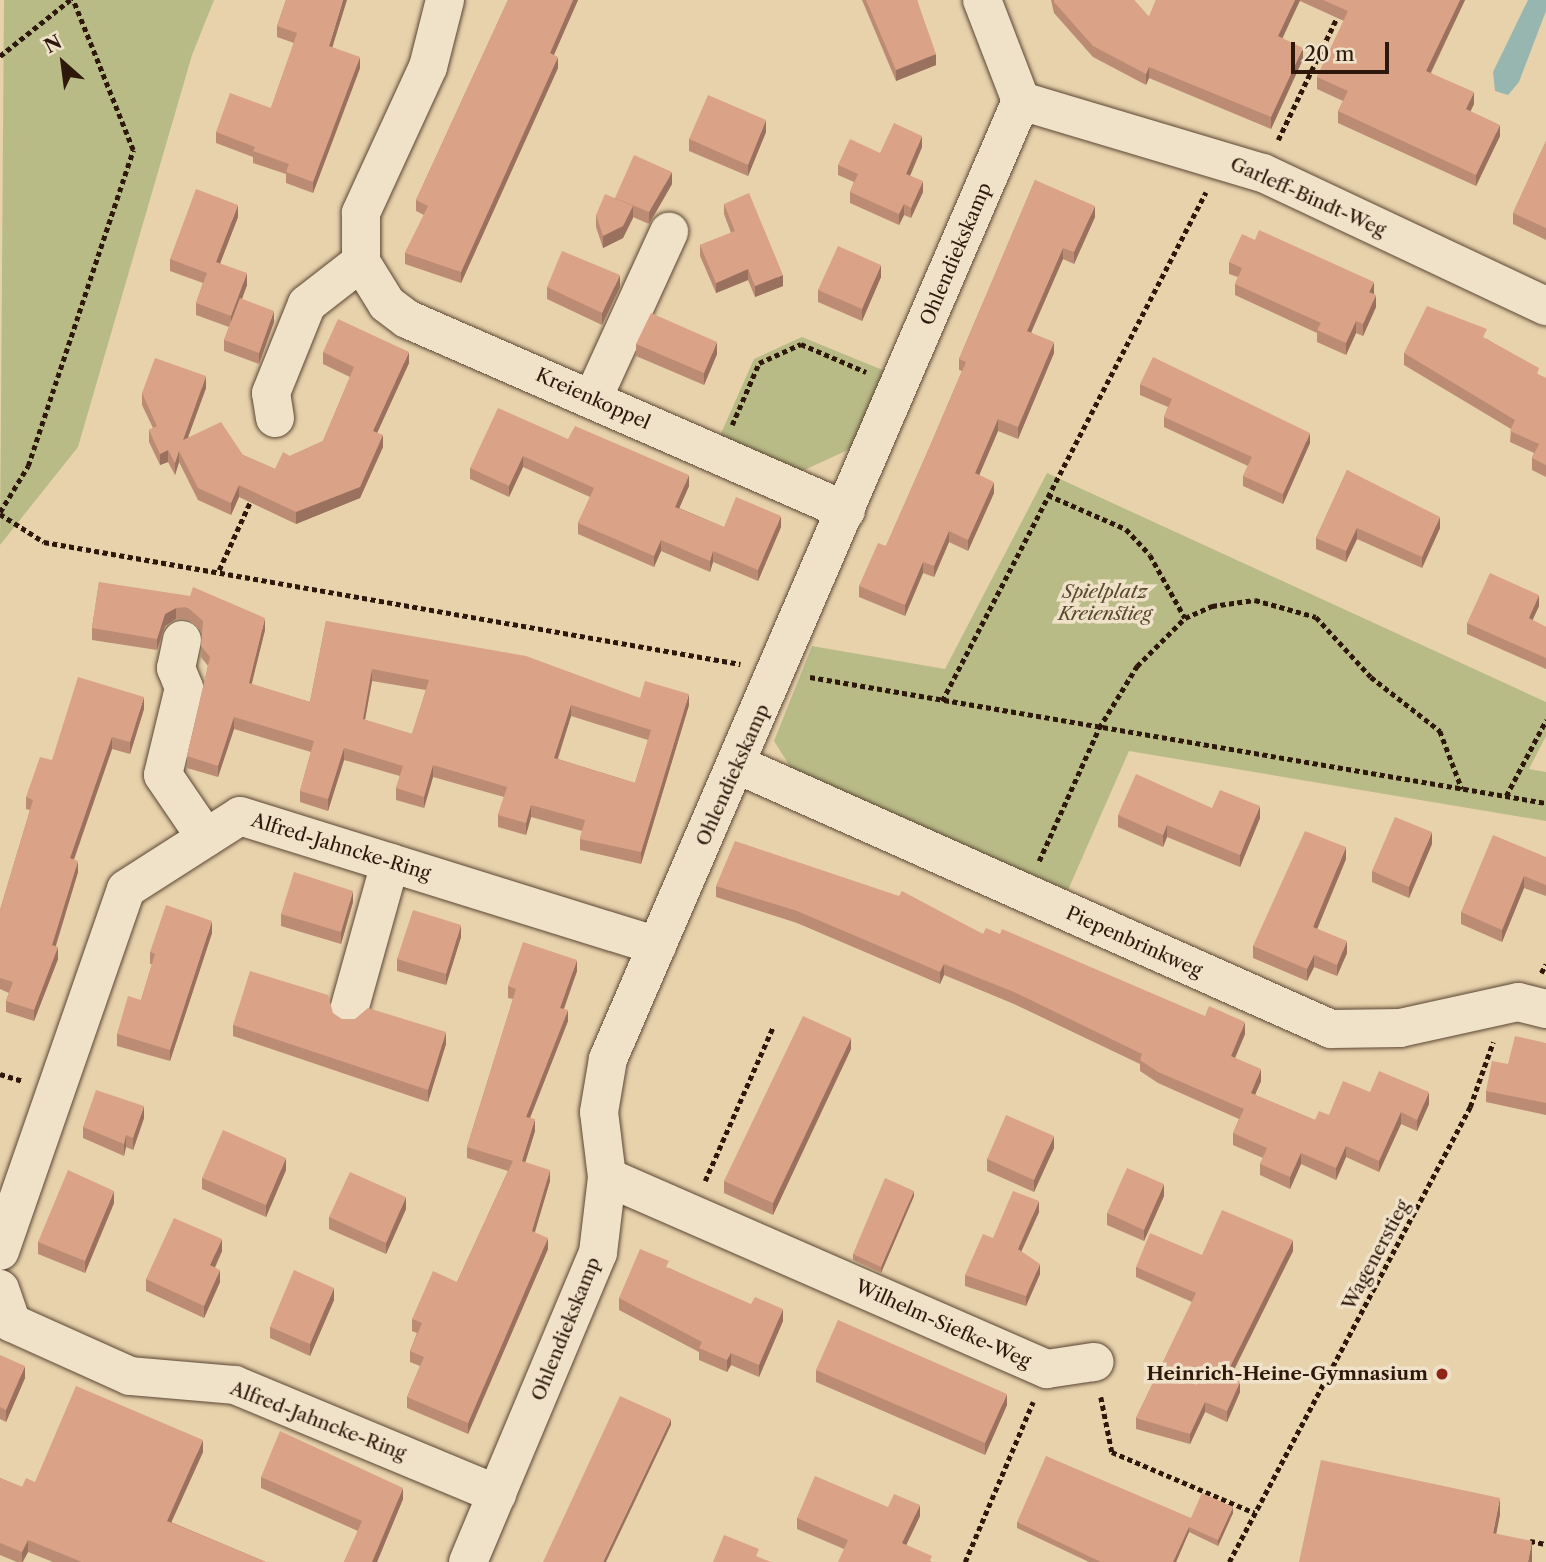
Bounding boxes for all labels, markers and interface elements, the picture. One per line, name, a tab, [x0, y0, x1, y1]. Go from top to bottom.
north arrow	[28, 28, 98, 98]
scale bar	[1294, 28, 1392, 72]
text: N	[40, 30, 66, 58]
text: 20 m	[1304, 41, 1355, 66]
street label: Garleff-Bindt-Weg	[1227, 152, 1389, 242]
street label: Ohlendiekskamp	[916, 179, 996, 329]
street label: Kreienkoppel	[532, 364, 654, 434]
park label: Spielplatz Kreienstieg	[1058, 581, 1152, 625]
street label: Ohlendiekskamp	[691, 700, 775, 850]
street label: Alfred-Jahncke-Ring	[249, 809, 433, 885]
street label: Piepenbrinkweg	[1062, 902, 1206, 982]
street label: Wagenerstieg	[1337, 1196, 1415, 1314]
street label: Ohlendiekskamp	[527, 1254, 605, 1404]
street label: Wilhelm-Siefke-Weg	[852, 1275, 1034, 1373]
place label: Heinrich-Heine-Gymnasium	[1147, 1363, 1428, 1385]
marker: Heinrich-Heine-Gymnasium	[1434, 1366, 1450, 1382]
street label: Alfred-Jahncke-Ring	[227, 1377, 409, 1465]

